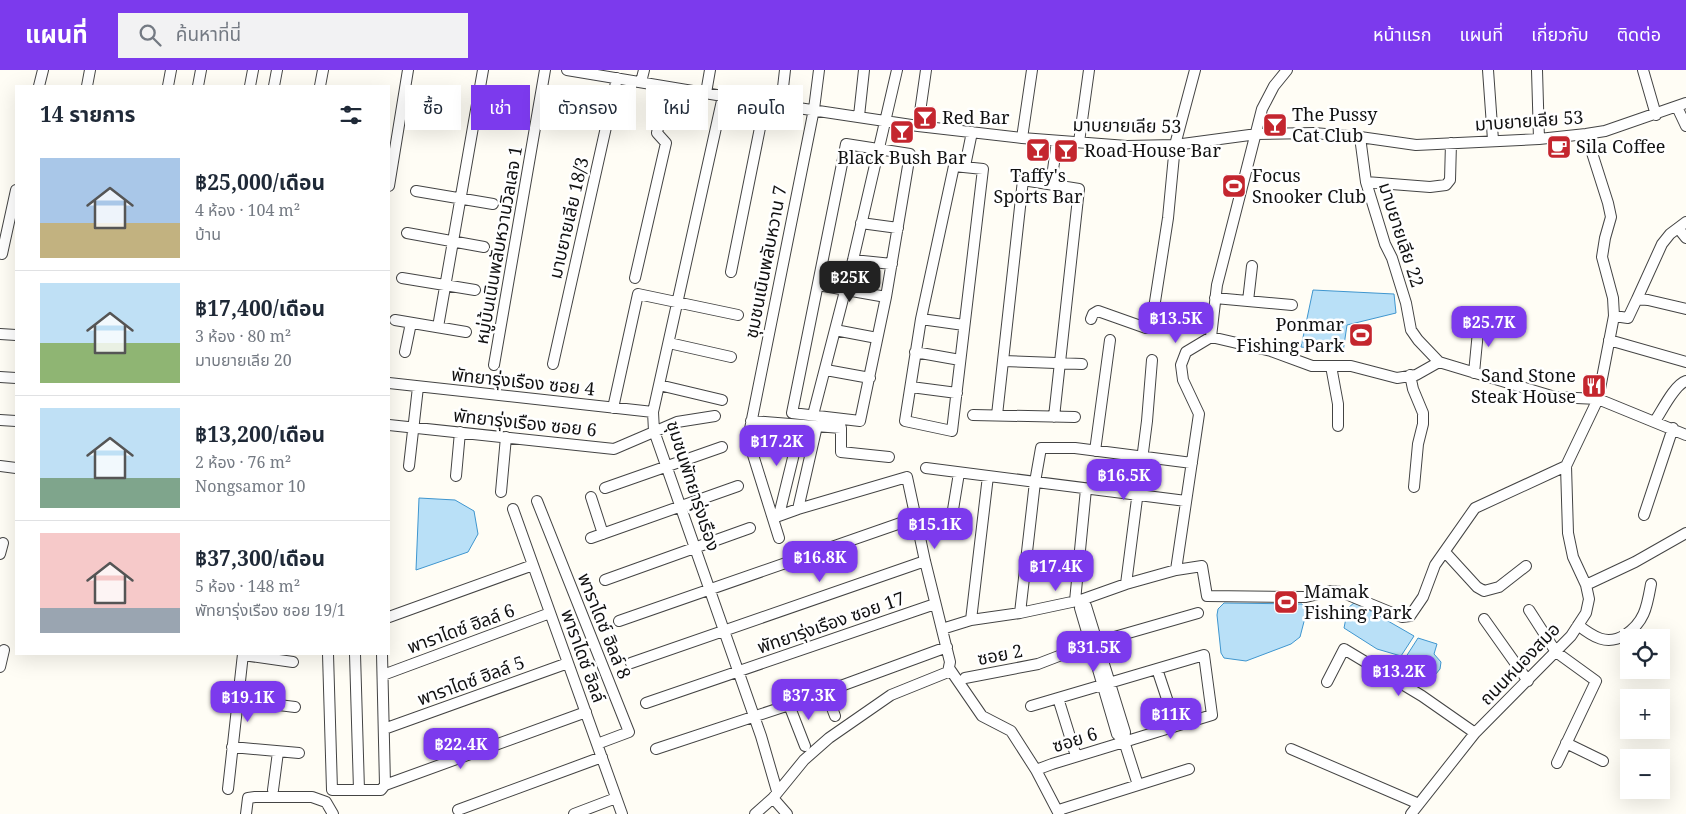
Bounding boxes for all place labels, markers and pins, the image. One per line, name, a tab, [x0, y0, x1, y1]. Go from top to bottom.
place label: The Pussy Cat Club	[1292, 102, 1378, 147]
bar icon: Red Bar	[912, 105, 938, 131]
place label: Red Bar	[942, 105, 1010, 129]
bar icon: The Pussy Cat Club	[1262, 112, 1288, 138]
bar icon: Black Bush Bar	[889, 119, 915, 145]
cafe icon: Sila Coffee	[1546, 134, 1572, 160]
place label: Sila Coffee	[1576, 134, 1665, 158]
bar icon: Taffy's Sports Bar	[1025, 137, 1051, 163]
bar icon: Road House Bar	[1053, 138, 1079, 164]
place label: Road House Bar	[1084, 138, 1221, 162]
place label: Black Bush Bar	[837, 145, 967, 169]
place label: Taffy's Sports Bar	[993, 163, 1083, 208]
place label: Focus Snooker Club	[1252, 163, 1366, 208]
sports icon: Focus Snooker Club	[1221, 173, 1247, 199]
pin: ฿25K	[820, 260, 880, 303]
pin: ฿13.5K	[1135, 302, 1217, 344]
pin: ฿25.7K	[1448, 306, 1530, 348]
place label: Ponmar Fishing Park	[1236, 312, 1345, 357]
sports icon: Ponmar Fishing Park	[1348, 322, 1374, 348]
place label: Sand Stone Steak House	[1471, 363, 1576, 408]
restaurant icon: Sand Stone Steak House	[1581, 373, 1607, 399]
pin: ฿17.2K	[736, 424, 818, 467]
pin: ฿16.5K	[1083, 458, 1165, 501]
pin: ฿15.1K	[894, 508, 976, 550]
pin: ฿16.8K	[779, 540, 861, 583]
pin: ฿17.4K	[1015, 550, 1097, 592]
place label: Mamak Fishing Park	[1304, 579, 1412, 624]
sports icon: Mamak Fishing Park	[1273, 589, 1299, 615]
pin: ฿31.5K	[1053, 630, 1135, 673]
pin: ฿13.2K	[1358, 654, 1440, 697]
pin: ฿37.3K	[768, 678, 850, 721]
pin: ฿19.1K	[207, 680, 289, 723]
pin: ฿11K	[1141, 698, 1201, 740]
pin: ฿22.4K	[420, 728, 502, 770]

